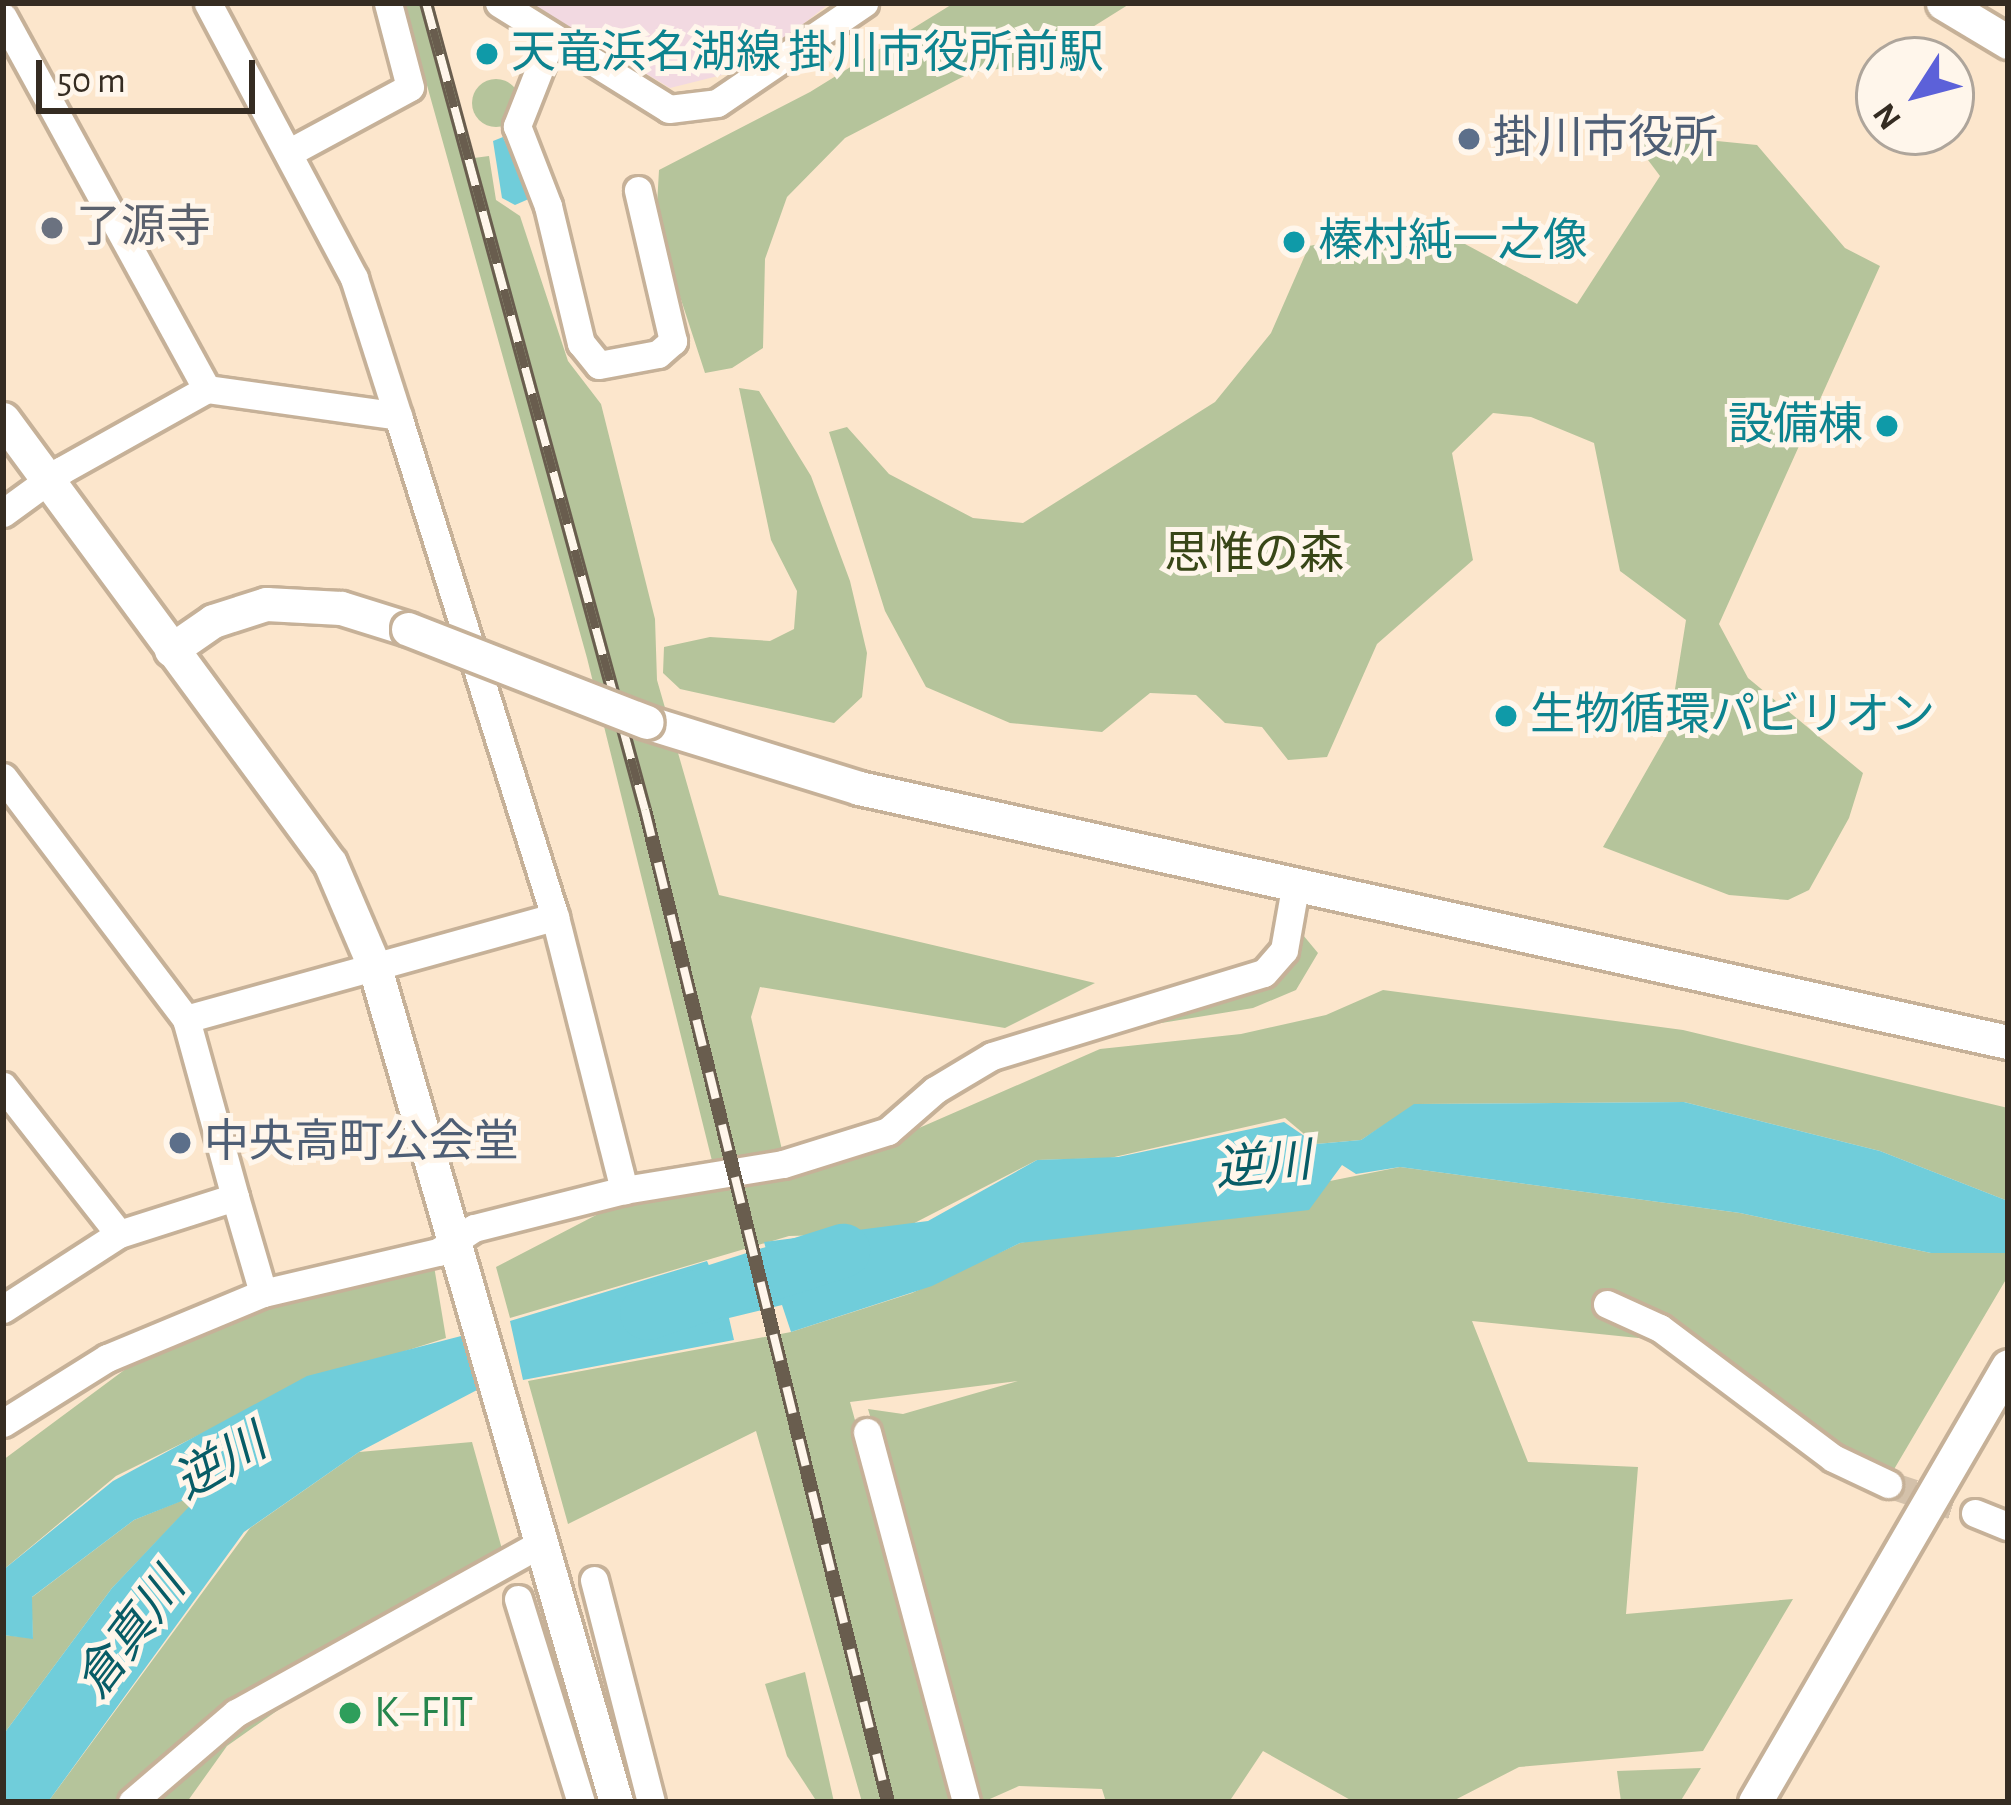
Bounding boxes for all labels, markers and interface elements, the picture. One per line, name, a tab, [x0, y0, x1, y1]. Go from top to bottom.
place label: 天竜浜名湖線 掛川市役所前駅	[511, 27, 1103, 81]
scale bar	[42, 36, 261, 110]
north arrow	[1855, 36, 1975, 156]
marker: 天竜浜名湖線 掛川市役所前駅	[474, 41, 500, 67]
text: 50 m	[57, 63, 126, 99]
text: N	[1868, 97, 1908, 135]
place label: 掛川市役所	[1493, 112, 1718, 166]
marker: 掛川市役所	[1456, 126, 1482, 152]
place label: 了源寺	[76, 201, 211, 255]
marker: 了源寺	[39, 215, 65, 241]
place label: 榛村純一之像	[1318, 215, 1588, 269]
marker: 榛村純一之像	[1281, 229, 1307, 255]
place label: 設備棟	[1728, 399, 1863, 453]
marker: 設備棟	[1874, 413, 1900, 439]
park label: 思惟の森	[1164, 528, 1344, 582]
place label: 生物循環パビリオン	[1530, 689, 1935, 743]
marker: 生物循環パビリオン	[1493, 703, 1519, 729]
place label: 中央高町公会堂	[204, 1116, 519, 1170]
marker: 中央高町公会堂	[167, 1130, 193, 1156]
water label: 逆川	[1212, 1133, 1314, 1201]
water label: 逆川	[165, 1415, 277, 1513]
water label: 倉真川	[66, 1560, 198, 1710]
place label: K−FIT	[374, 1686, 473, 1740]
marker: K−FIT	[337, 1700, 363, 1726]

